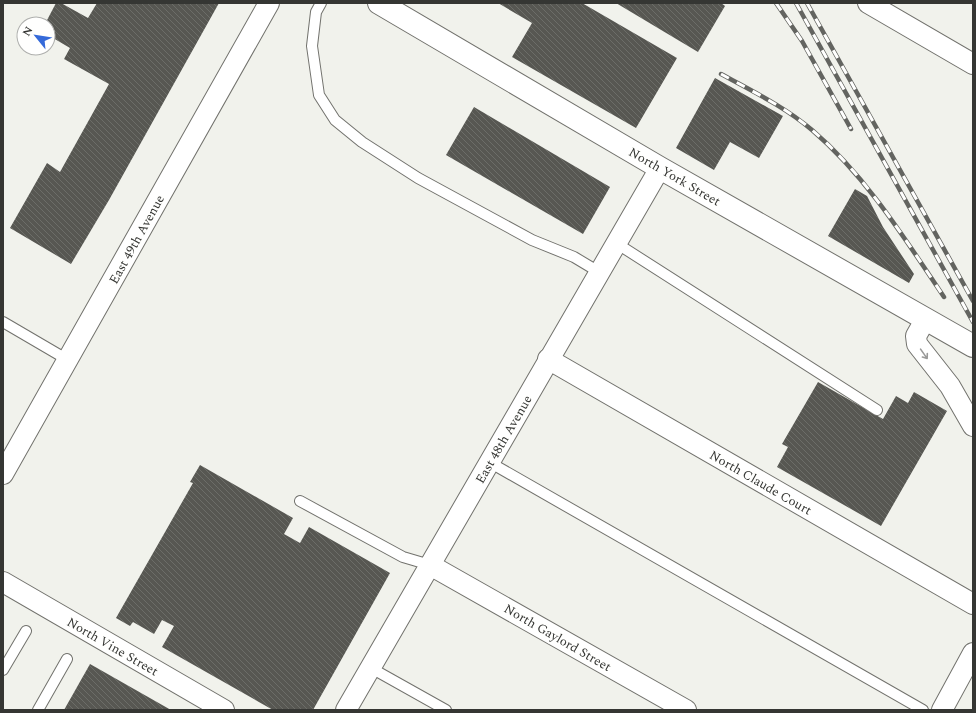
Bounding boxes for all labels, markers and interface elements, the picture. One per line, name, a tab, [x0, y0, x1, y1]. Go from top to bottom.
north arrow	[16, 16, 56, 56]
text: N	[18, 23, 37, 39]
street label: North York Street	[625, 142, 725, 212]
street label: East 49th Avenue	[104, 191, 170, 288]
one-way arrow	[920, 349, 928, 360]
street label: East 48th Avenue	[470, 391, 537, 488]
street label: North Claude Court	[706, 445, 816, 521]
street label: North Gaylord Street	[500, 599, 615, 677]
street label: North Vine Street	[63, 612, 162, 681]

